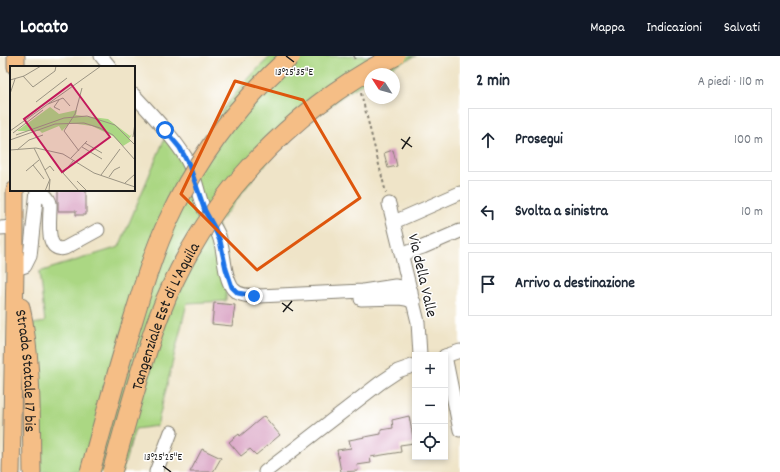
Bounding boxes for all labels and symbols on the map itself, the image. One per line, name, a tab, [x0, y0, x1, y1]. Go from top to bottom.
inset map	[10, 66, 135, 191]
text: 13°25'35"E	[275, 66, 313, 80]
north arrow	[364, 68, 400, 104]
route start	[156, 121, 174, 139]
street label: Via della Valle	[401, 232, 442, 320]
street label: Tangenziale Est di L'Aquila	[127, 238, 207, 393]
route end	[245, 287, 263, 305]
street label: Strada Statale 17 bis	[8, 307, 41, 432]
text: 13°25'25"E	[144, 451, 182, 465]

